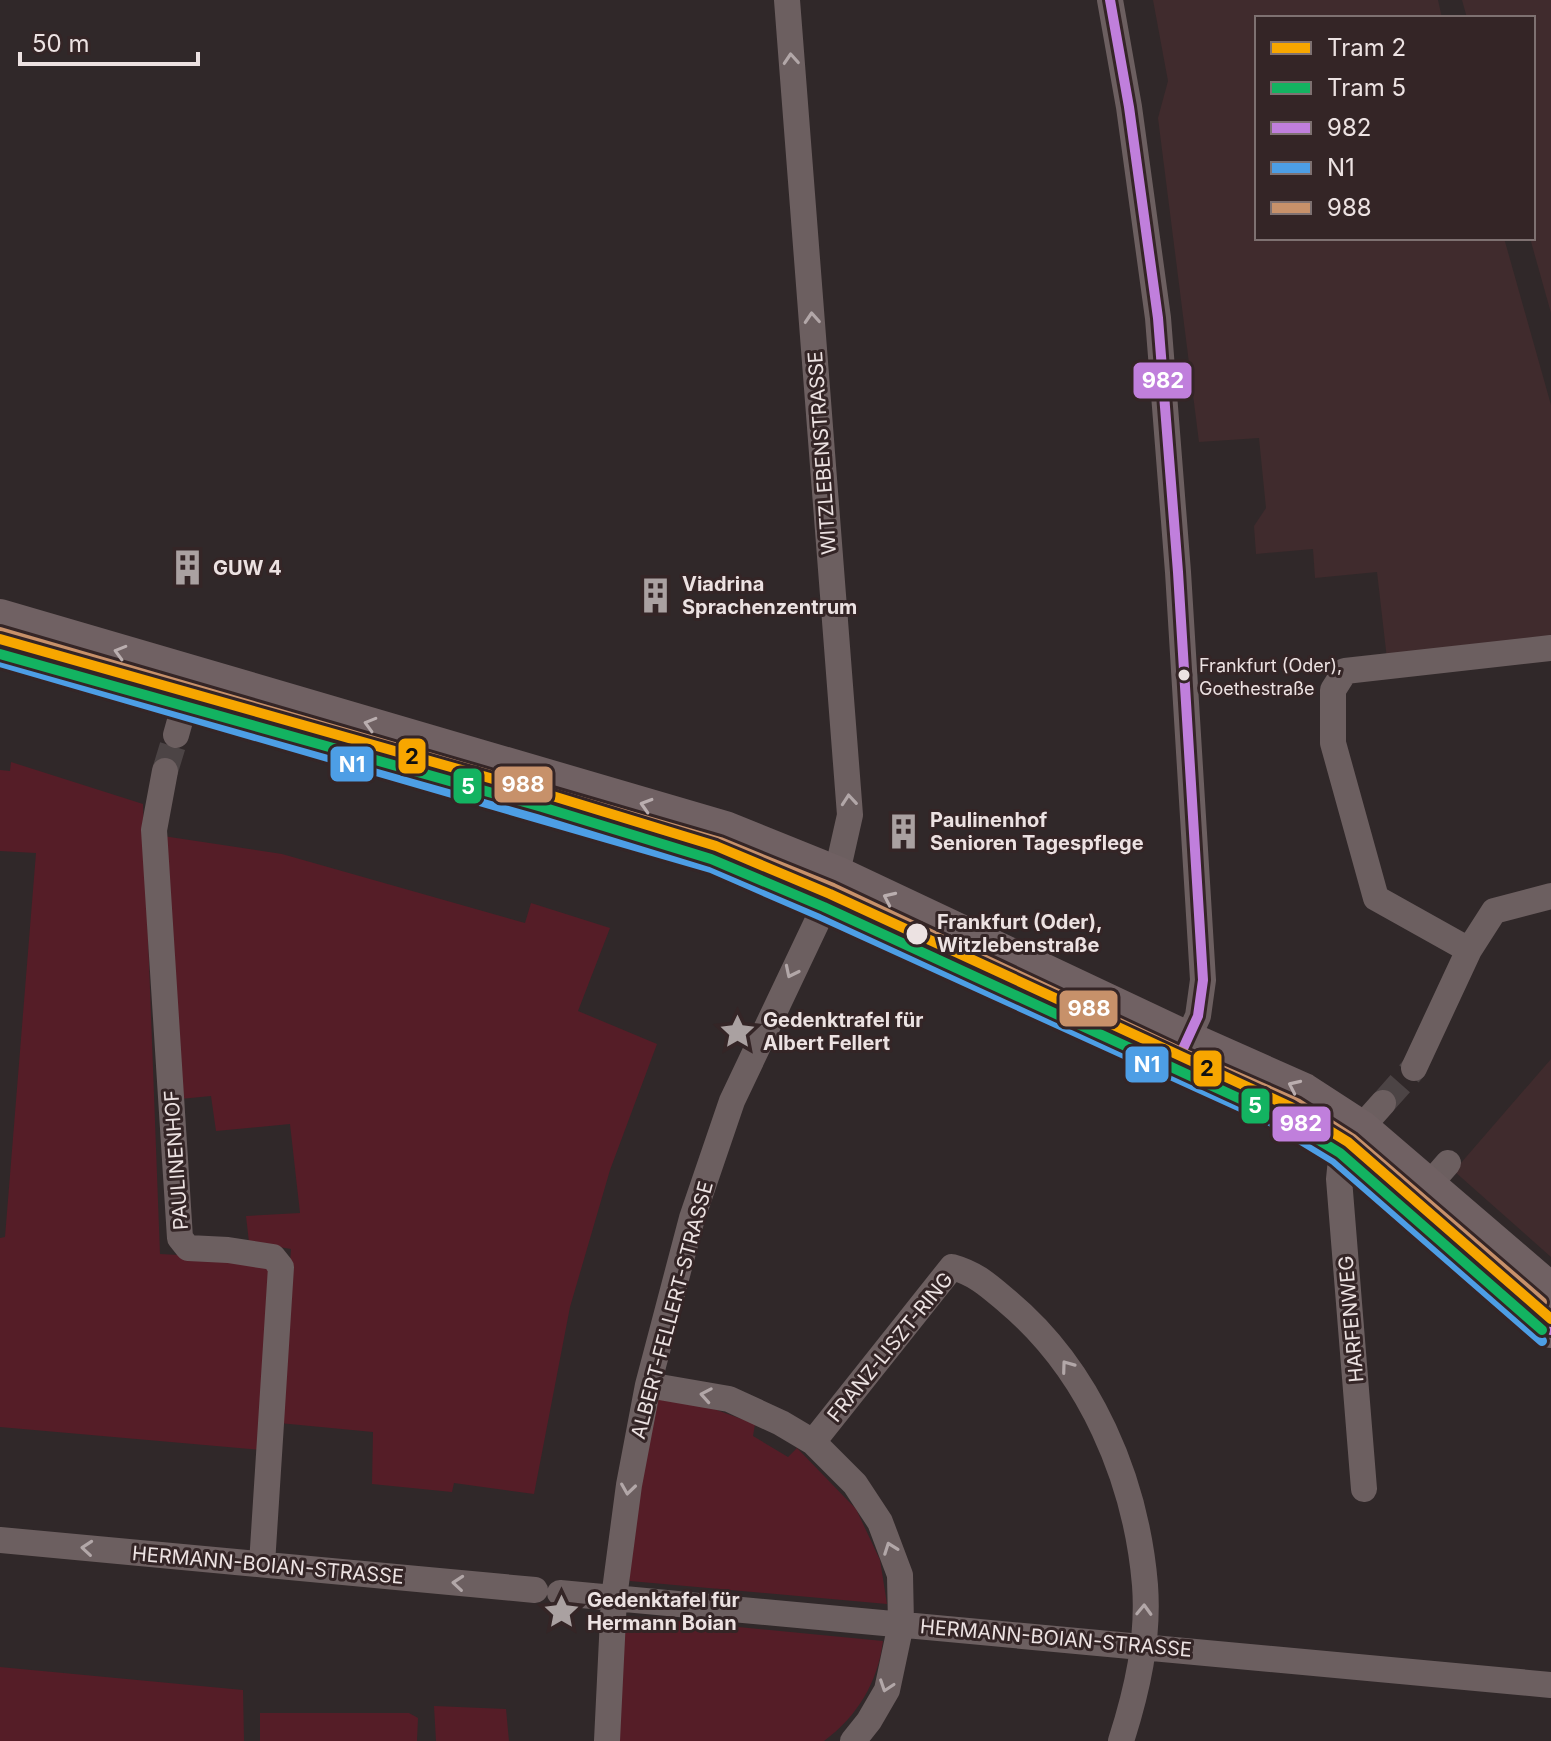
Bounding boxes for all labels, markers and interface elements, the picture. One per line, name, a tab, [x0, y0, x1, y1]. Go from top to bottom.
scale bar	[20, 16, 198, 66]
legend	[1255, 16, 1535, 240]
text: 50 m	[32, 29, 90, 58]
text: Tram 2	[1327, 33, 1406, 62]
one-way arrow	[783, 52, 800, 65]
text: Tram 5	[1327, 73, 1406, 102]
text: 982	[1327, 113, 1371, 142]
text: N1	[1327, 153, 1355, 182]
text: 988	[1327, 193, 1372, 222]
one-way arrow	[804, 311, 821, 324]
street label: WITZLEBENSTRASSE	[803, 350, 841, 556]
line badge: 982	[1132, 361, 1193, 400]
text: 982	[1142, 367, 1184, 393]
building icon: GUW 4	[168, 549, 206, 587]
place label: GUW 4	[213, 556, 282, 580]
place label: Viadrina Sprachenzentrum	[682, 572, 857, 619]
building icon: Viadrina Sprachenzentrum	[637, 576, 675, 614]
one-way arrow	[114, 645, 128, 661]
place label: Frankfurt (Oder), Goethestraße	[1199, 655, 1342, 699]
marker: Frankfurt (Oder), Goethestraße	[1176, 667, 1192, 683]
one-way arrow	[364, 717, 377, 733]
line badge: 2	[397, 737, 427, 775]
text: 2	[405, 743, 419, 769]
line badge: N1	[329, 745, 375, 783]
text: N1	[339, 751, 365, 777]
line badge: 988	[493, 765, 554, 804]
line badge: 5	[452, 767, 483, 805]
text: 988	[502, 771, 544, 797]
text: 5	[461, 773, 475, 799]
one-way arrow	[841, 793, 858, 806]
one-way arrow	[640, 798, 654, 814]
place label: Paulinenhof Senioren Tagespflege	[930, 808, 1144, 855]
building icon: Paulinenhof Senioren Tagespflege	[885, 813, 923, 851]
one-way arrow	[882, 892, 897, 908]
place label: Frankfurt (Oder), Witzlebenstraße	[937, 910, 1103, 957]
marker: Frankfurt (Oder), Witzlebenstraße	[904, 921, 930, 947]
one-way arrow	[786, 964, 801, 979]
line badge: 988	[1058, 989, 1119, 1028]
text: 988	[1068, 995, 1110, 1021]
place label: Gedenktrafel für Albert Fellert	[763, 1008, 923, 1055]
place icon: Gedenktrafel für Albert Fellert	[718, 1013, 756, 1051]
line badge: N1	[1124, 1045, 1170, 1084]
line badge: 2	[1192, 1049, 1223, 1088]
text: N1	[1134, 1051, 1160, 1077]
text: 2	[1200, 1055, 1214, 1081]
one-way arrow	[1287, 1080, 1302, 1096]
line badge: 5	[1240, 1087, 1271, 1125]
street label: PAULINENHOF	[159, 1089, 193, 1231]
text: 5	[1248, 1092, 1262, 1118]
line badge: 982	[1271, 1105, 1332, 1143]
text: 982	[1280, 1110, 1322, 1136]
street label: ALBERT-FELLERT-STRASSE	[626, 1179, 718, 1441]
street label: HARFENWEG	[1334, 1255, 1368, 1383]
street label: FRANZ-LISZT-RING	[822, 1267, 958, 1427]
one-way arrow	[1062, 1361, 1077, 1375]
one-way arrow	[699, 1388, 713, 1405]
one-way arrow	[620, 1482, 637, 1496]
one-way arrow	[80, 1540, 93, 1557]
street label: HERMANN-BOIAN-STRASSE	[131, 1541, 405, 1589]
one-way arrow	[883, 1541, 900, 1555]
one-way arrow	[451, 1574, 464, 1591]
place label: Gedenktafel für Hermann Boian	[587, 1588, 740, 1635]
place icon: Gedenktafel für Hermann Boian	[542, 1592, 580, 1630]
one-way arrow	[1136, 1603, 1153, 1616]
street label: HERMANN-BOIAN-STRASSE	[919, 1614, 1193, 1662]
one-way arrow	[879, 1679, 895, 1693]

